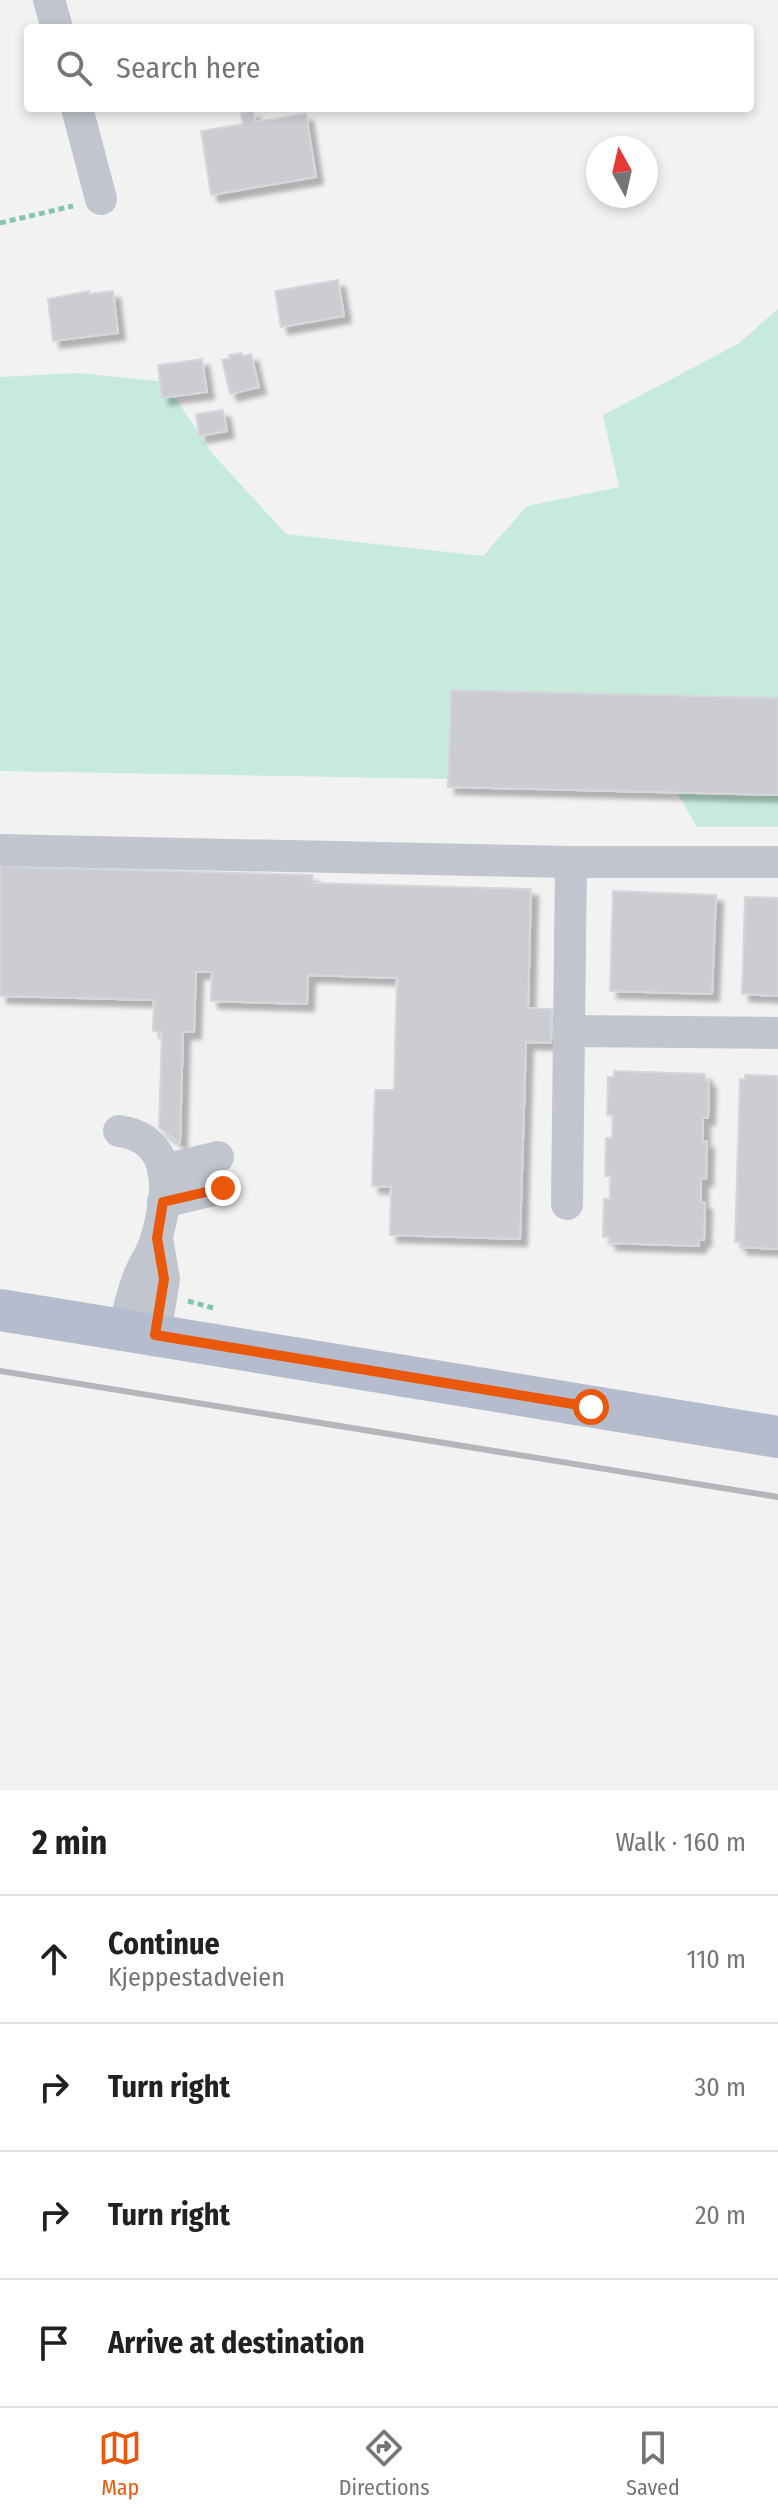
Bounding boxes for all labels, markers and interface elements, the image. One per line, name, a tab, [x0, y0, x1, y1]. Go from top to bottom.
search box	[24, 24, 754, 112]
icon: search	[52, 46, 96, 90]
text: Search here	[116, 50, 261, 86]
north arrow	[586, 136, 658, 208]
route end	[205, 1170, 241, 1206]
route start	[573, 1389, 609, 1425]
text: 2 min	[32, 1822, 107, 1863]
text: Walk · 160 m	[615, 1827, 746, 1858]
text: Continue	[108, 1926, 220, 1962]
icon: ahead	[32, 1937, 76, 1981]
text: 110 m	[686, 1944, 746, 1975]
text: Kjeppestadveien	[108, 1962, 285, 1993]
icon: right	[32, 2065, 76, 2109]
text: Turn right	[108, 2069, 230, 2105]
text: 30 m	[695, 2072, 746, 2103]
icon: right	[32, 2193, 76, 2237]
text: Turn right	[108, 2197, 230, 2233]
text: 20 m	[695, 2200, 746, 2231]
icon: arrive	[32, 2321, 76, 2365]
text: Arrive at destination	[108, 2325, 365, 2361]
tab: Map	[98, 2426, 142, 2501]
tab: Directions	[339, 2426, 430, 2501]
tab: Saved	[626, 2426, 680, 2501]

